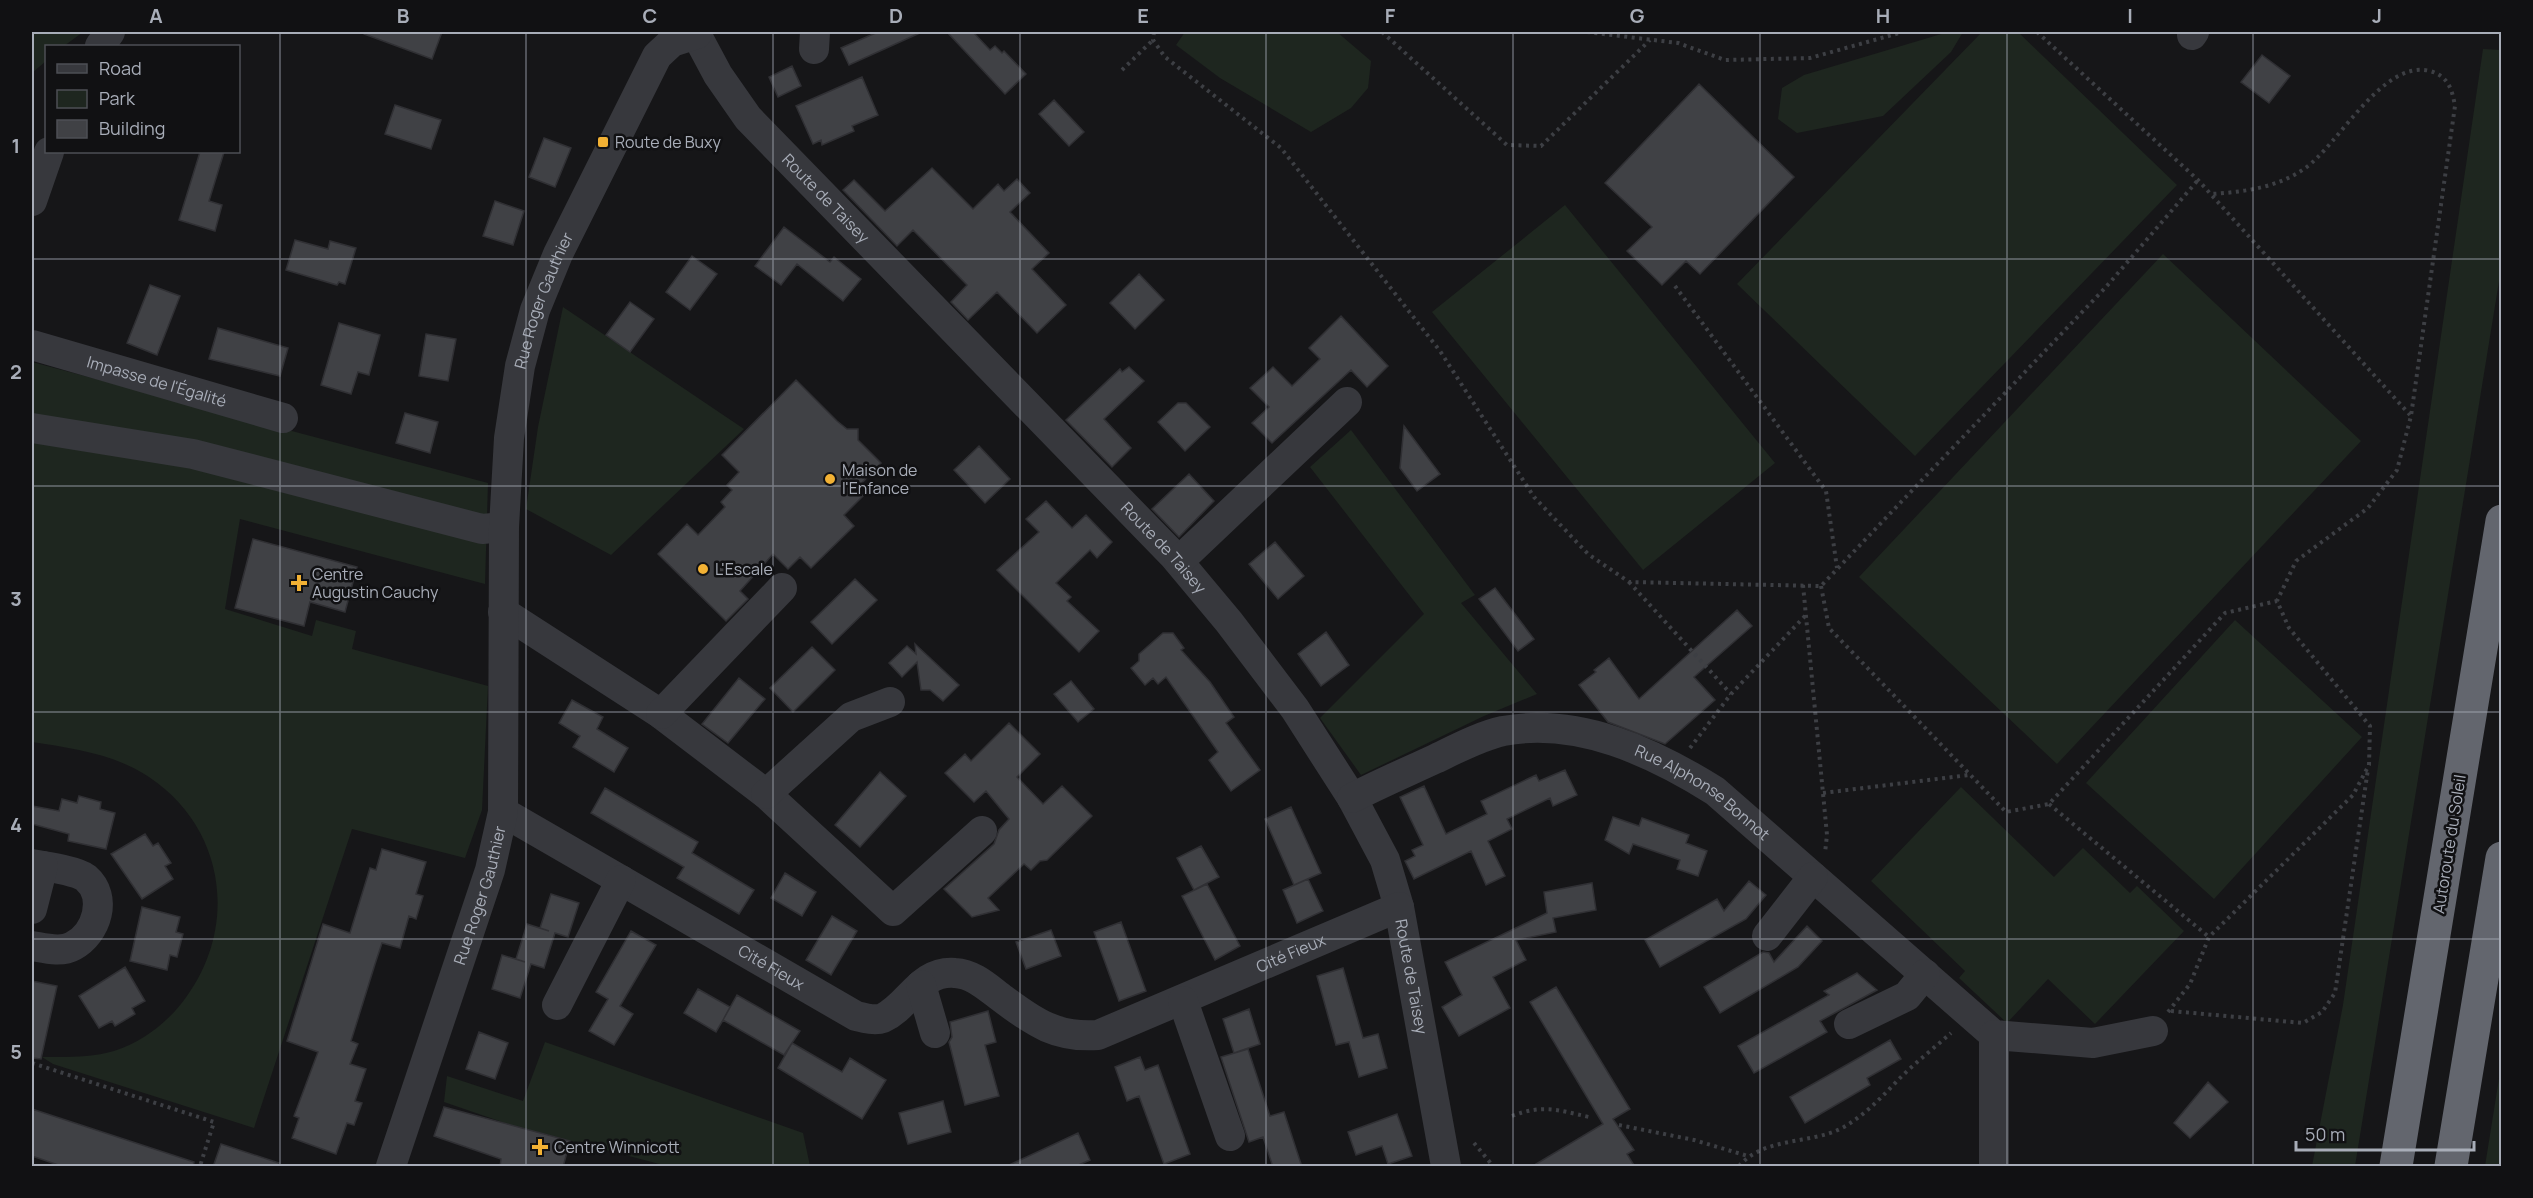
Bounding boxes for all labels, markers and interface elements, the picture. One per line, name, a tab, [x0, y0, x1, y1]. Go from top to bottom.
text: A	[149, 2, 163, 29]
text: B	[397, 2, 410, 29]
text: C	[643, 2, 657, 29]
text: D	[889, 2, 903, 29]
text: E	[1137, 2, 1149, 29]
text: F	[1385, 2, 1396, 29]
text: G	[1630, 2, 1645, 29]
text: H	[1876, 2, 1890, 29]
text: I	[2127, 2, 2133, 29]
text: J	[2372, 2, 2382, 29]
legend	[45, 45, 240, 153]
text: Road	[99, 56, 142, 80]
text: Park	[99, 86, 136, 110]
text: Building	[99, 116, 165, 140]
place label: Route de Buxy	[615, 131, 721, 153]
text: 1	[12, 132, 20, 159]
marker: Route de Buxy	[596, 135, 610, 149]
street label: Route de Taisey	[777, 149, 875, 248]
street label: Rue Roger Gauthier	[509, 228, 578, 371]
street label: Impasse de l'Égalité	[84, 351, 229, 412]
text: 2	[10, 358, 22, 385]
place label: Maison de l'Enfance	[842, 459, 917, 499]
marker: Maison de l'Enfance	[823, 472, 837, 486]
street label: Route de Taisey	[1116, 497, 1212, 598]
place label: L'Escale	[715, 558, 773, 580]
marker: L'Escale	[696, 562, 710, 576]
place label: Centre Augustin Cauchy	[312, 563, 439, 603]
marker: Centre Augustin Cauchy	[290, 574, 308, 592]
text: 3	[10, 585, 22, 612]
street label: Rue Alphonse Bonnot	[1632, 739, 1775, 845]
street label: Autoroute du Soleil	[2427, 773, 2471, 915]
text: 4	[10, 811, 22, 838]
street label: Rue Roger Gauthier	[448, 824, 511, 968]
street label: Route de Taisey	[1390, 917, 1433, 1037]
street label: Cité Fieux	[1253, 928, 1329, 978]
street label: Cité Fieux	[734, 939, 809, 995]
text: 5	[10, 1038, 22, 1065]
scale bar	[2296, 1114, 2474, 1152]
text: 50 m	[2305, 1122, 2345, 1146]
place label: Centre Winnicott	[554, 1136, 680, 1158]
marker: Centre Winnicott	[531, 1138, 549, 1156]

